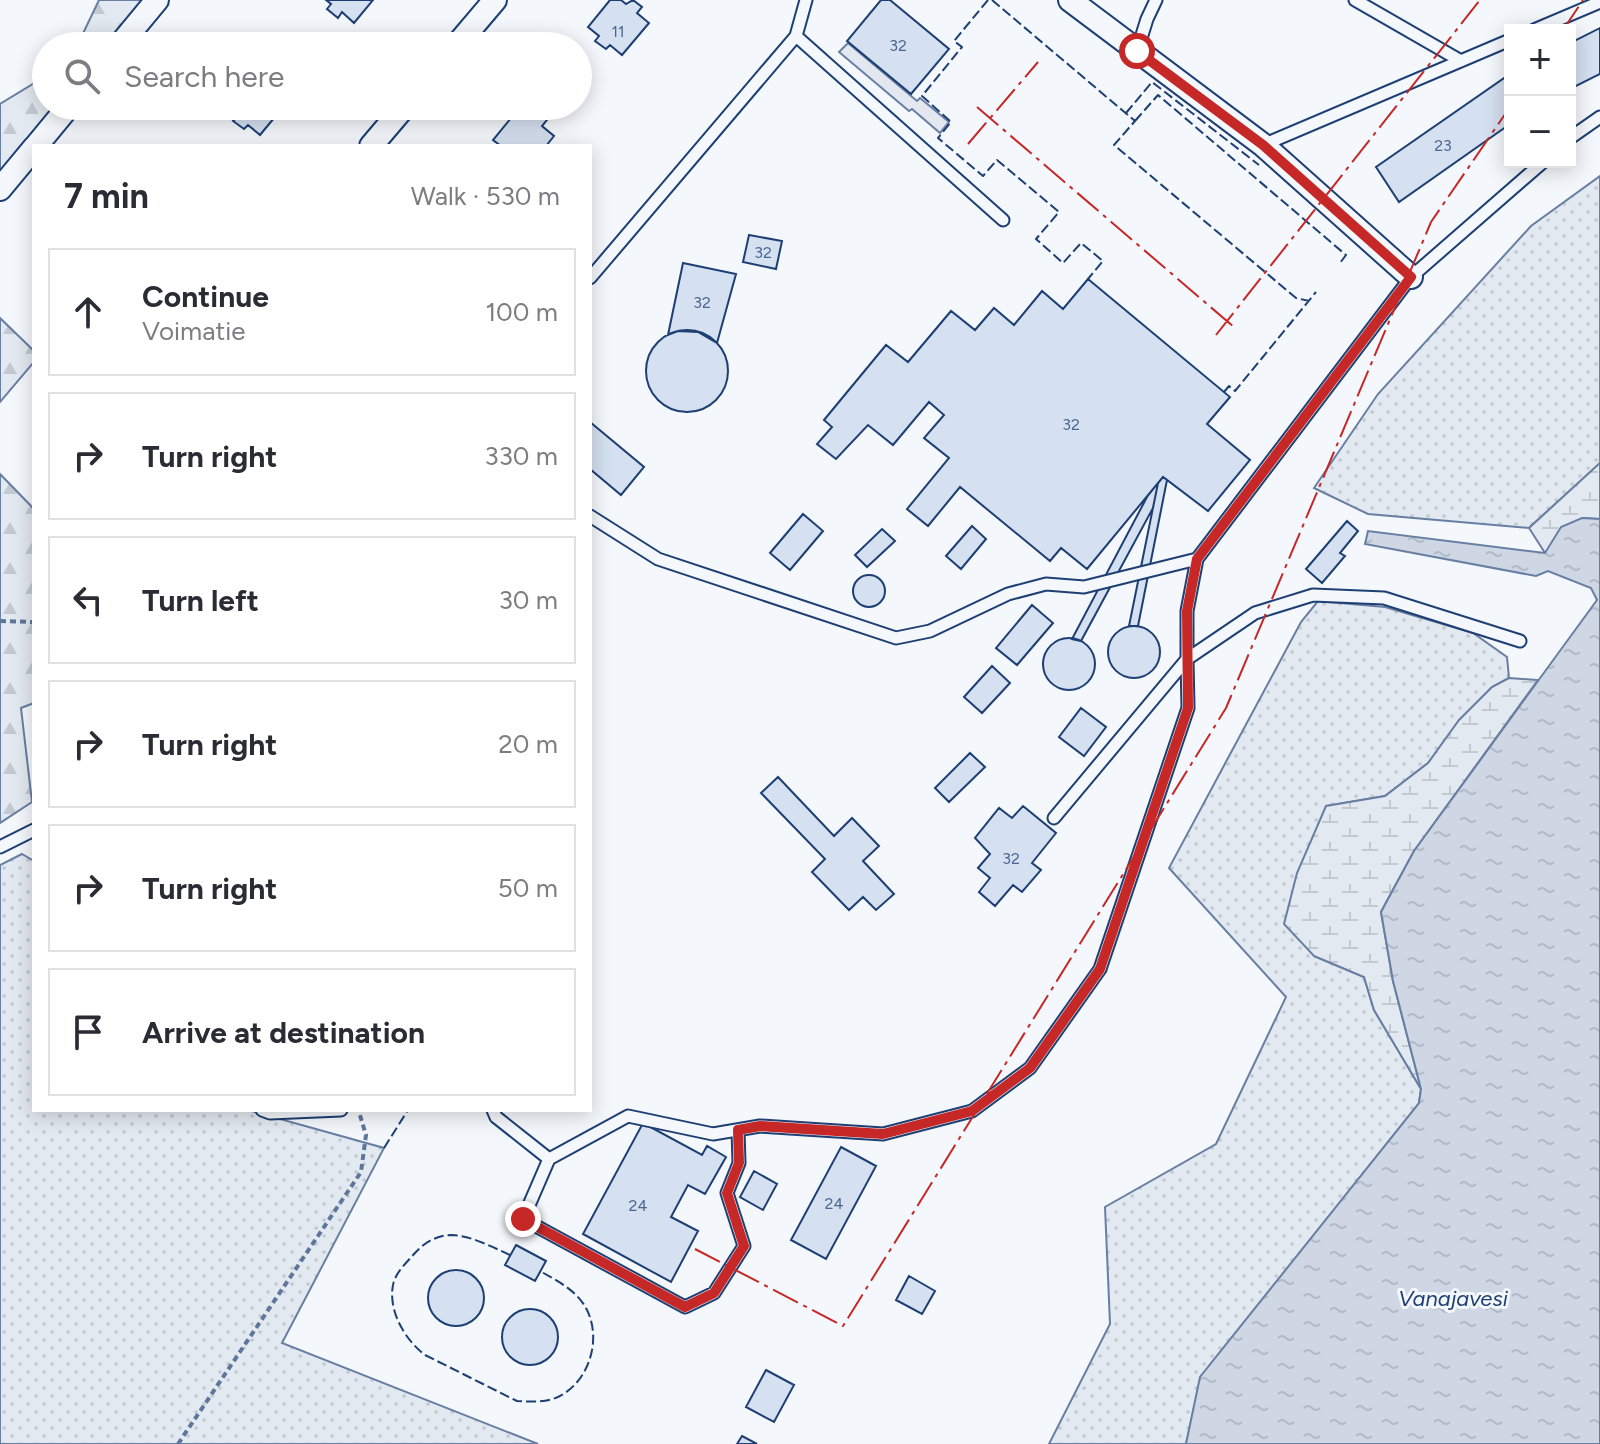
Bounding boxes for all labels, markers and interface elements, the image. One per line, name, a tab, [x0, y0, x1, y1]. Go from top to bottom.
house number: 11	[611, 22, 625, 41]
map controls	[1504, 24, 1576, 168]
button: +	[1504, 24, 1576, 96]
search box	[32, 32, 592, 120]
route start	[1119, 33, 1155, 69]
house number: 32	[889, 36, 907, 55]
icon: search	[60, 54, 104, 98]
text: Search here	[124, 58, 284, 95]
button: −	[1504, 96, 1576, 168]
house number: 23	[1434, 136, 1452, 155]
text: 7 min	[64, 176, 149, 217]
text: Walk · 530 m	[411, 180, 560, 212]
house number: 32	[754, 243, 772, 262]
text: Continue	[142, 278, 269, 315]
icon: ahead	[66, 290, 110, 334]
house number: 32	[693, 293, 711, 312]
text: 100 m	[485, 296, 558, 328]
text: Voimatie	[142, 315, 246, 347]
house number: 32	[1062, 415, 1080, 434]
icon: right	[66, 434, 110, 478]
text: Turn right	[142, 438, 277, 475]
text: 330 m	[484, 440, 558, 472]
icon: left	[66, 578, 110, 622]
text: Turn left	[142, 582, 259, 619]
text: 30 m	[499, 584, 558, 616]
icon: right	[66, 722, 110, 766]
text: Turn right	[142, 726, 277, 763]
text: 20 m	[498, 728, 558, 760]
house number: 32	[1002, 849, 1020, 868]
icon: right	[66, 866, 110, 910]
text: Turn right	[142, 870, 277, 907]
text: 50 m	[498, 872, 558, 904]
icon: arrive	[66, 1010, 110, 1054]
text: Arrive at destination	[142, 1014, 425, 1051]
house number: 24	[825, 1194, 843, 1213]
house number: 24	[629, 1196, 647, 1215]
route end	[505, 1201, 541, 1237]
water label: Vanajavesi	[1398, 1285, 1509, 1312]

